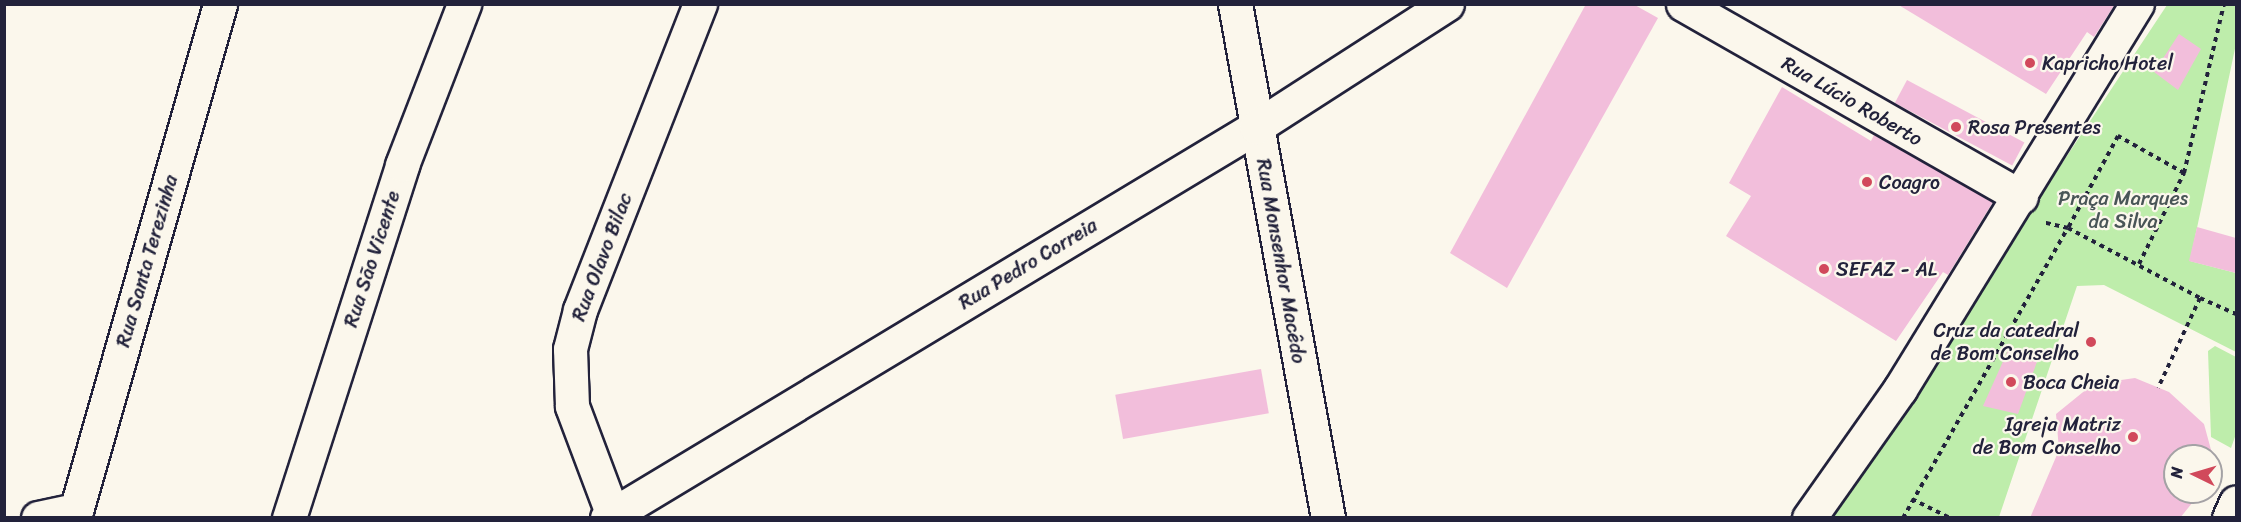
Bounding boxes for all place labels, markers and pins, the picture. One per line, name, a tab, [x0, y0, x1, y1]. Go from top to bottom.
place label: Kapricho Hotel	[2042, 51, 2173, 75]
marker: Kapricho Hotel	[2023, 56, 2037, 70]
place label: Rosa Presentes	[1968, 115, 2103, 139]
marker: Rosa Presentes	[1949, 120, 1963, 134]
place label: Coagro	[1879, 170, 1940, 194]
marker: Coagro	[1860, 175, 1874, 189]
place label: SEFAZ - AL	[1836, 257, 1937, 281]
marker: SEFAZ - AL	[1817, 262, 1831, 276]
place label: Cruz da catedral de Bom Conselho	[1931, 318, 2079, 365]
marker: Cruz da catedral de Bom Conselho	[2084, 335, 2098, 349]
place label: Boca Cheia	[2023, 370, 2120, 394]
marker: Boca Cheia	[2004, 375, 2018, 389]
place label: Igreja Matriz de Bom Conselho	[1973, 413, 2121, 460]
marker: Igreja Matriz de Bom Conselho	[2126, 430, 2140, 444]

